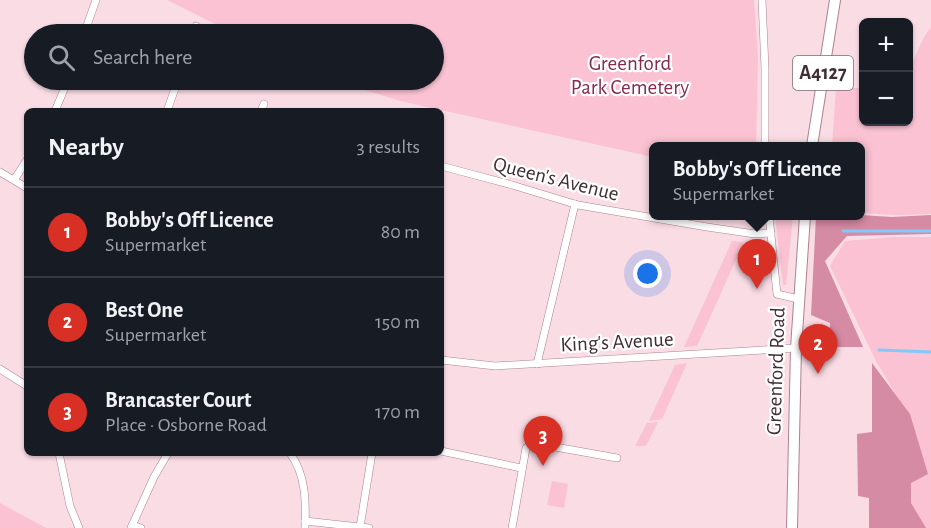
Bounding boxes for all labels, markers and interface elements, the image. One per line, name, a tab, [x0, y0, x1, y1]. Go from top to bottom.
map controls	[859, 18, 913, 126]
button: +	[859, 18, 913, 72]
search box	[24, 24, 444, 90]
icon: search	[45, 41, 78, 74]
text: Search here	[93, 46, 192, 68]
park label: Greenford Park Cemetery	[571, 53, 689, 98]
road number: A4127	[793, 56, 853, 90]
button: −	[859, 72, 913, 126]
text: Nearby	[48, 134, 124, 160]
text: 3 results	[356, 137, 420, 157]
popup	[649, 142, 865, 220]
street label: Queen's Avenue	[491, 153, 621, 205]
text: Bobby's Off Licence	[673, 158, 841, 180]
text: Supermarket	[673, 184, 774, 204]
text: Bobby's Off Licence	[105, 209, 274, 231]
text: 1	[64, 222, 71, 242]
text: 80 m	[381, 222, 420, 242]
text: Supermarket	[105, 235, 206, 255]
pin: 1	[738, 240, 777, 289]
your location	[633, 259, 662, 288]
text: Best One	[105, 299, 183, 321]
street label: Greenford Road	[763, 307, 789, 435]
text: 2	[63, 312, 72, 332]
text: 150 m	[375, 312, 420, 332]
pin: 2	[798, 324, 838, 374]
text: Supermarket	[105, 325, 206, 345]
street label: King's Avenue	[560, 329, 674, 355]
text: Brancaster Court	[105, 389, 251, 411]
text: 3	[63, 402, 72, 422]
text: 170 m	[375, 402, 420, 422]
text: Place · Osborne Road	[105, 415, 267, 435]
pin: 3	[524, 416, 562, 466]

